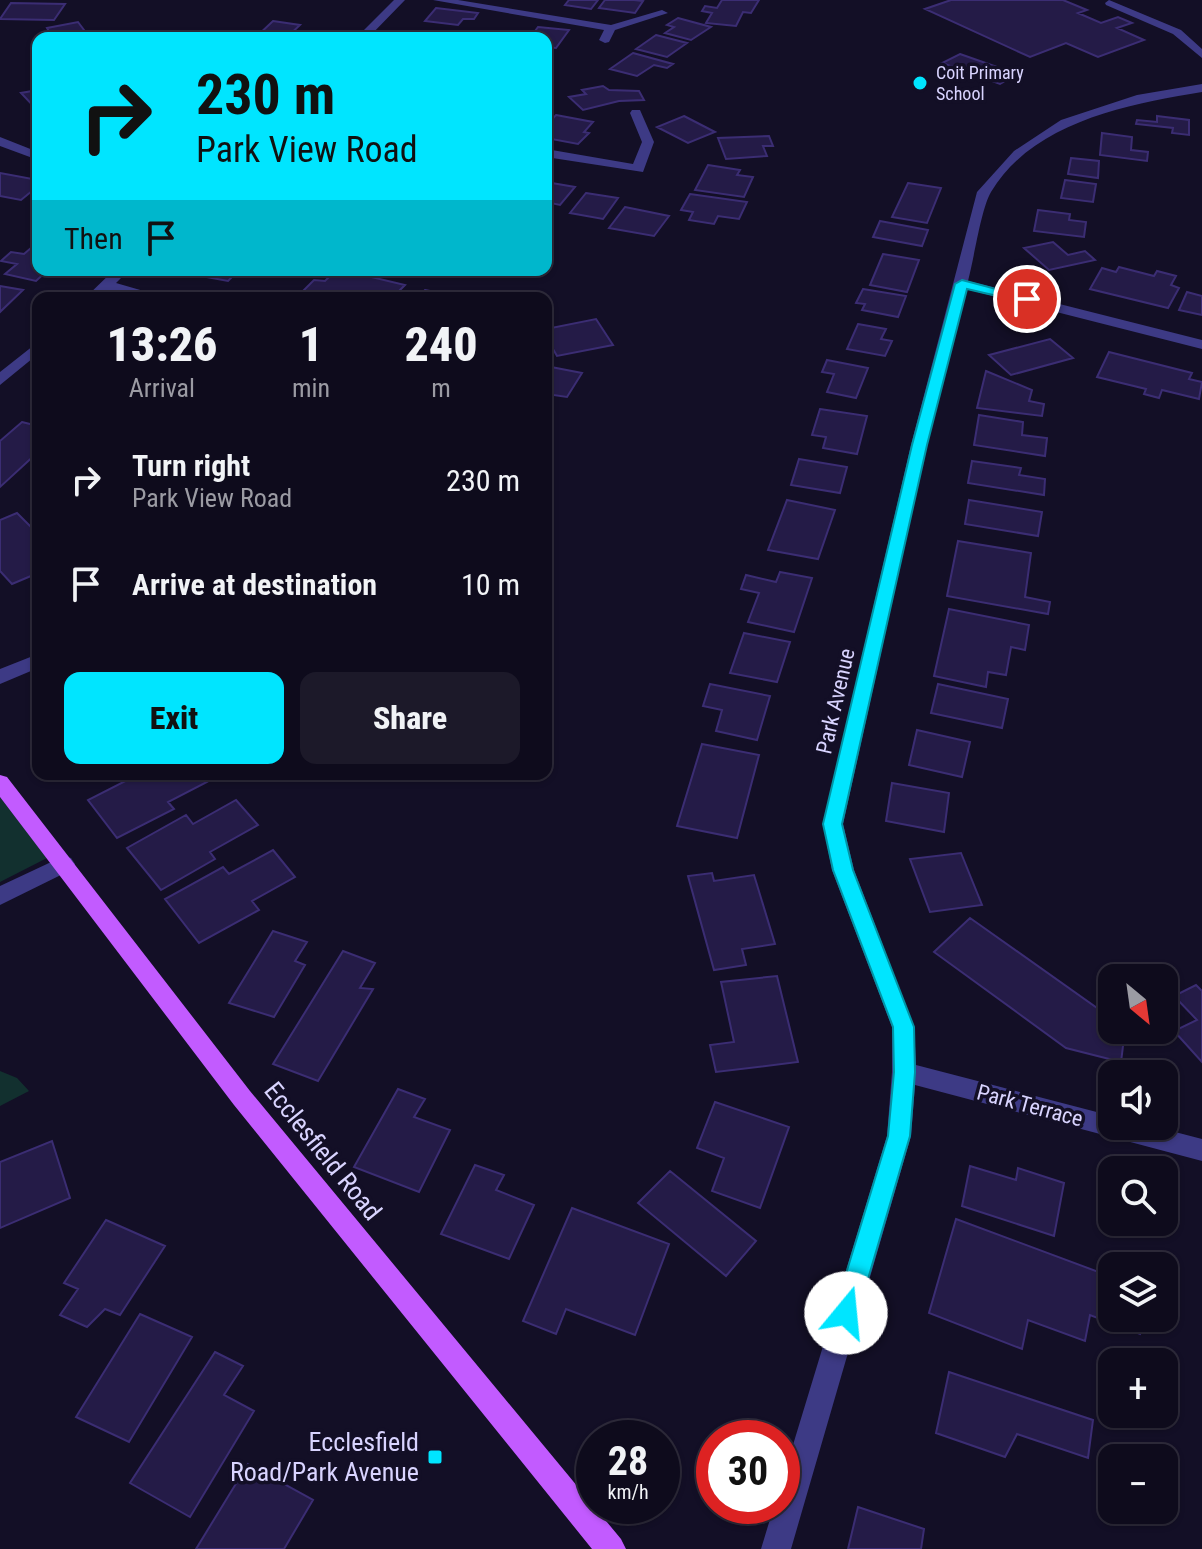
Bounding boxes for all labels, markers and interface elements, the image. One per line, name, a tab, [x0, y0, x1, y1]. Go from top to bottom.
text: 230 m	[196, 62, 335, 128]
place label: Coit Primary School	[936, 62, 1024, 104]
icon: right	[64, 64, 168, 168]
marker: Coit Primary School	[911, 74, 929, 92]
text: Park View Road	[196, 129, 418, 171]
icon: arrive	[139, 216, 183, 260]
text: Then	[64, 221, 123, 256]
pin	[993, 265, 1061, 333]
icon: arrive	[1005, 277, 1049, 321]
text: 13:26	[106, 316, 218, 373]
text: 1	[299, 316, 323, 373]
text: 240	[404, 316, 478, 373]
text: Arrival	[129, 373, 195, 403]
text: min	[292, 373, 330, 403]
text: m	[431, 373, 451, 403]
text: Turn right	[132, 448, 250, 483]
icon: right	[64, 458, 108, 502]
text: 230 m	[446, 463, 520, 498]
text: Park View Road	[132, 483, 292, 513]
icon: arrive	[64, 562, 108, 606]
text: Arrive at destination	[132, 567, 377, 602]
text: 10 m	[461, 567, 520, 602]
street label: Park Avenue	[811, 646, 860, 756]
button: Exit	[64, 672, 284, 764]
button: Share	[300, 672, 520, 764]
north arrow	[1098, 964, 1178, 1044]
map controls	[1098, 964, 1178, 1524]
button: sound	[1098, 1060, 1178, 1140]
street label: Ecclesfield Road	[258, 1076, 388, 1226]
street label: Park Terrace	[974, 1079, 1086, 1132]
button: search	[1098, 1156, 1178, 1236]
button: layers	[1098, 1252, 1178, 1332]
position arrow	[804, 1271, 888, 1355]
button: +	[1098, 1348, 1178, 1428]
speed limit sign: 30	[696, 1420, 800, 1524]
place label: Ecclesfield Road/Park Avenue	[230, 1427, 419, 1487]
text: 28	[608, 1438, 648, 1485]
button: −	[1098, 1444, 1178, 1524]
marker: Ecclesfield Road/Park Avenue	[426, 1448, 444, 1466]
text: km/h	[607, 1480, 649, 1504]

